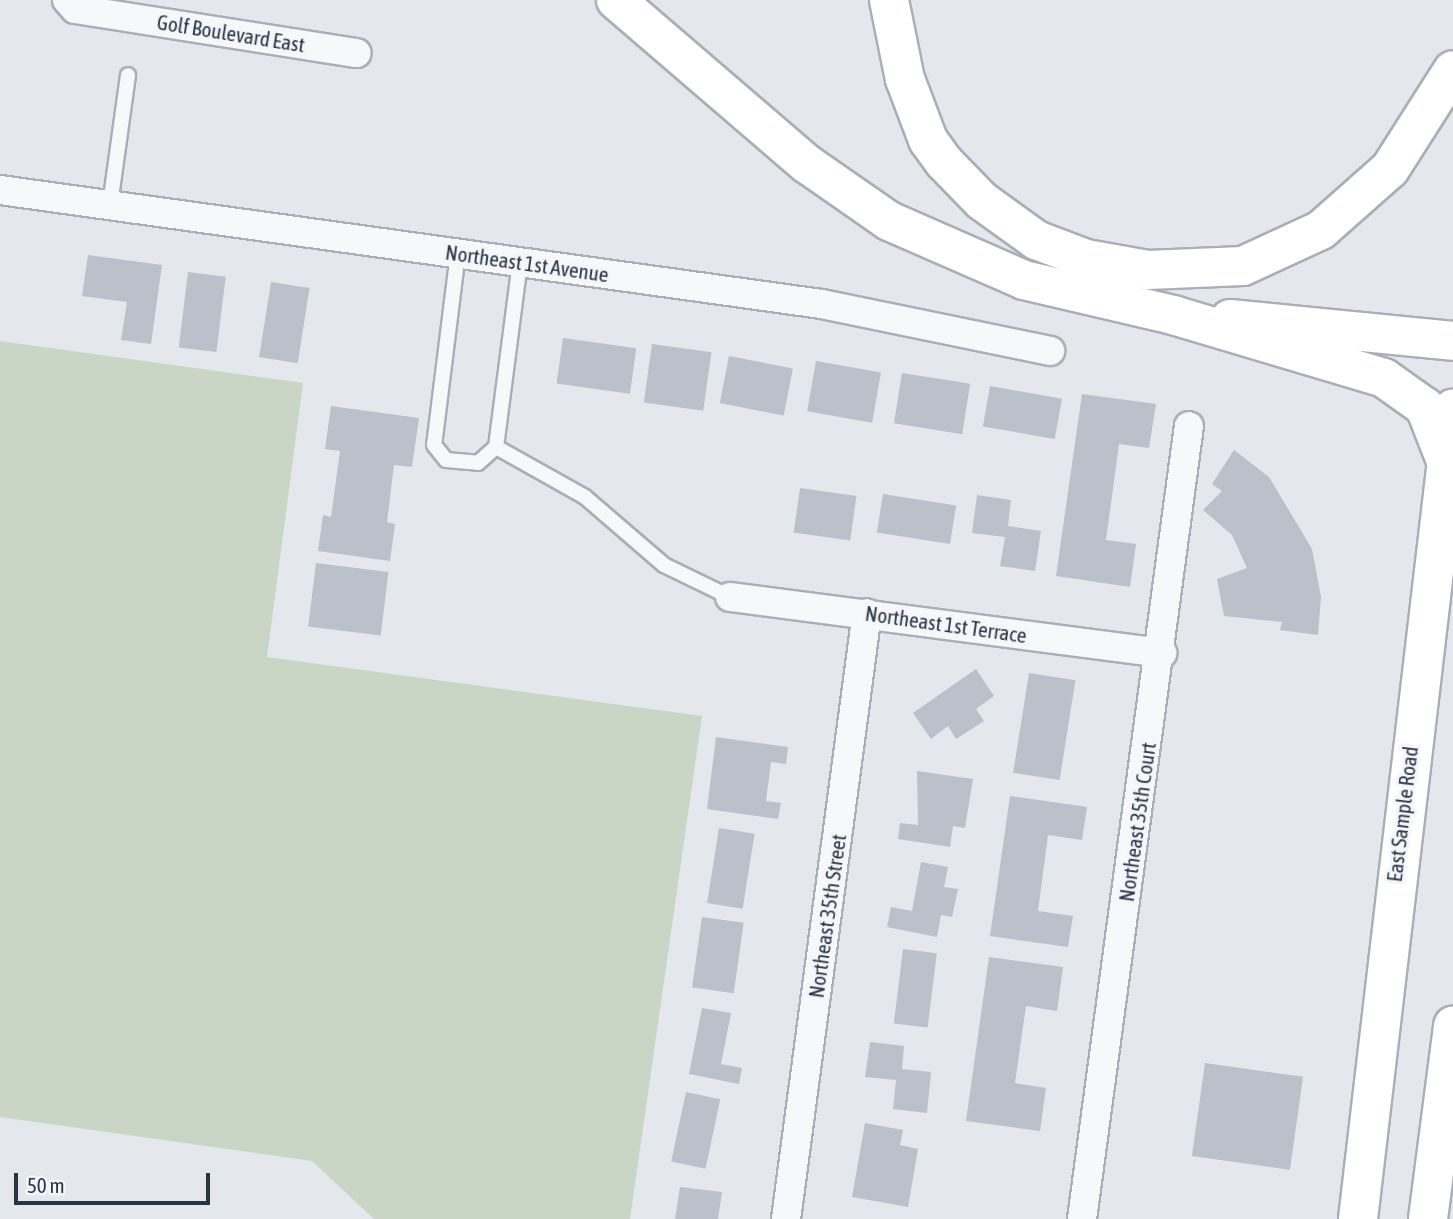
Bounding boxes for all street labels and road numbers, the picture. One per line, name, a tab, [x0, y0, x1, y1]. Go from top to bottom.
street label: Golf Boulevard East	[155, 9, 307, 57]
street label: Northeast 1st Avenue	[444, 239, 610, 287]
street label: Northeast 1st Terrace	[864, 600, 1028, 648]
street label: Northeast 35th Court	[1113, 741, 1161, 903]
street label: East Sample Road	[1381, 745, 1423, 883]
street label: Northeast 35th Street	[803, 833, 851, 999]

